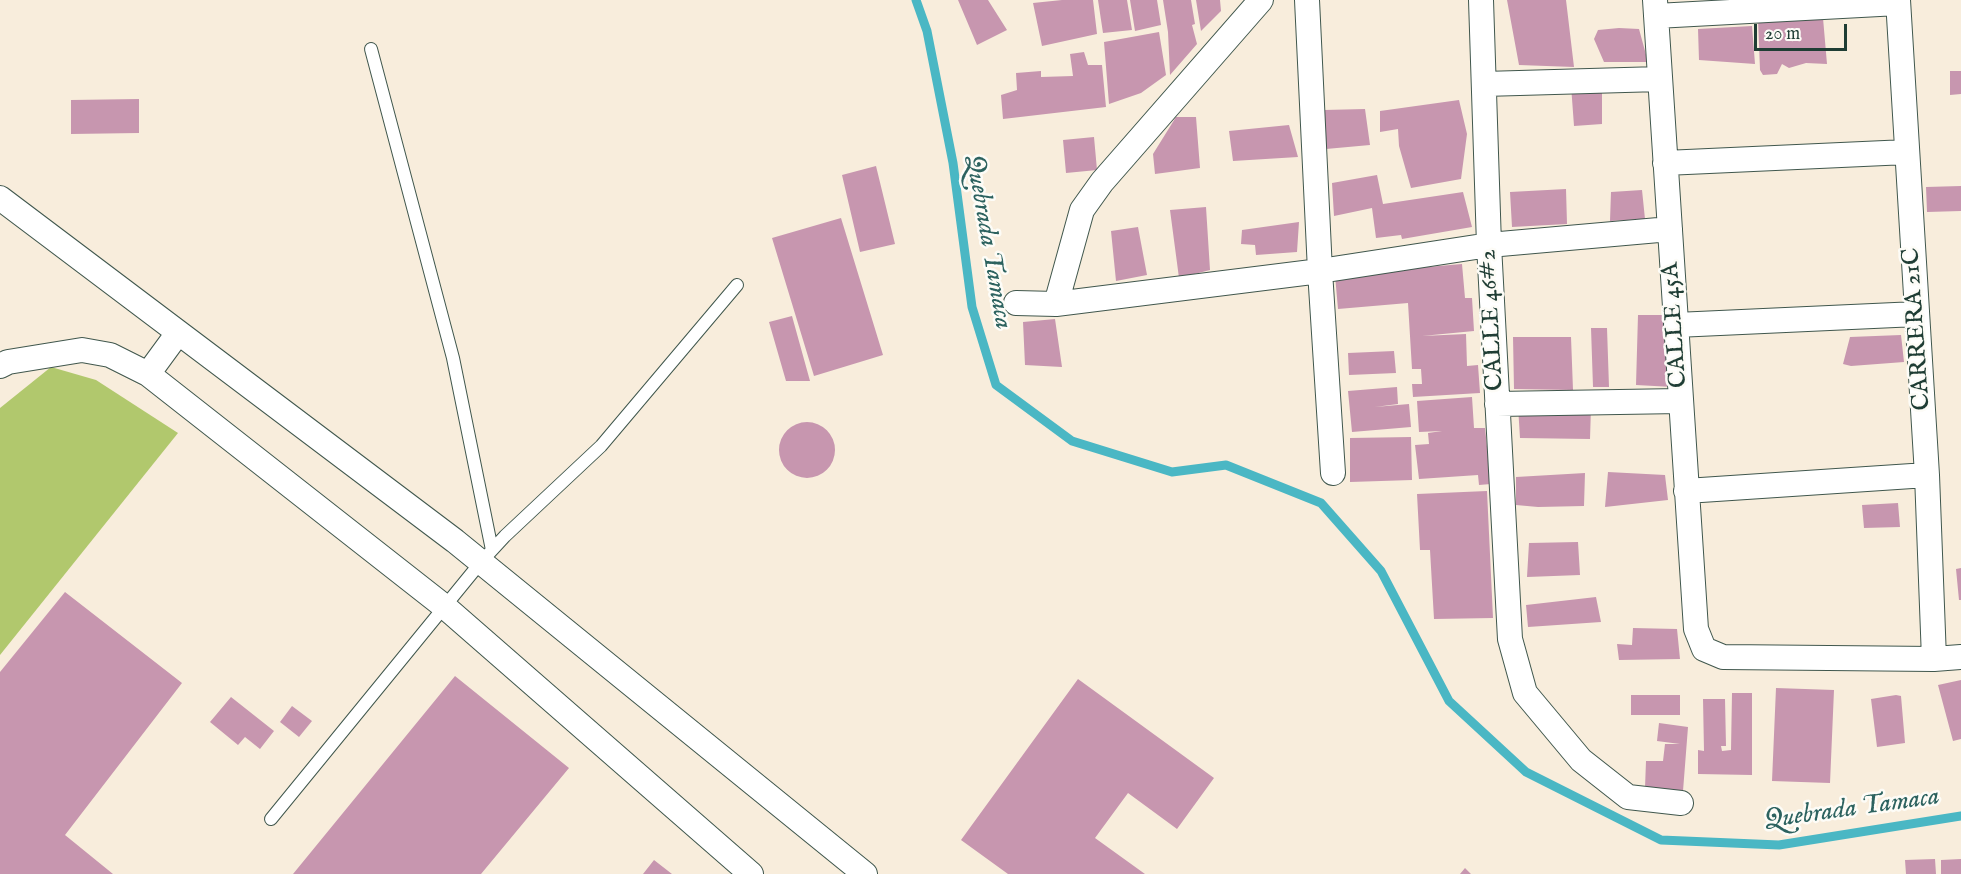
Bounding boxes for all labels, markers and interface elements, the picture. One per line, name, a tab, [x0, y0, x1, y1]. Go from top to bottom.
scale bar	[1757, 12, 1850, 50]
text: 20 m	[1765, 23, 1800, 46]
water label: Quebrada Tamaca	[956, 152, 1018, 332]
street label: CARRERA 21C	[1898, 247, 1938, 411]
street label: CALLE 46#2	[1475, 249, 1511, 391]
street label: CALLE 45A	[1657, 261, 1695, 389]
water label: Quebrada Tamaca	[1762, 782, 1942, 838]

